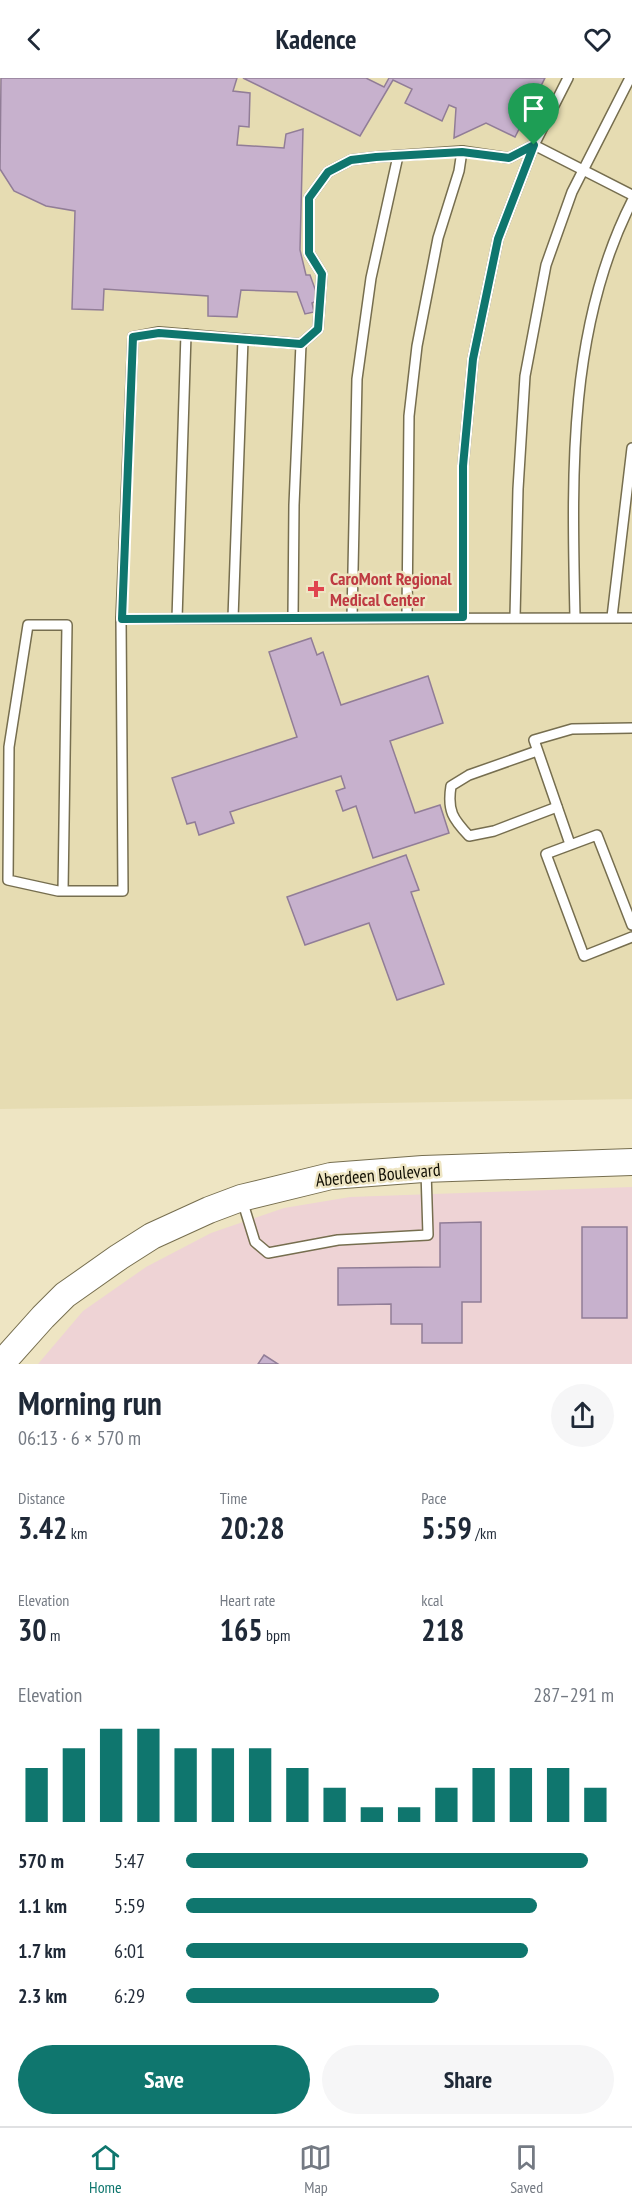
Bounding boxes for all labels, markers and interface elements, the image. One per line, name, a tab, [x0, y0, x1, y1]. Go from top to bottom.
text: Kadence	[275, 22, 357, 56]
icon: back	[18, 23, 51, 56]
icon: heart	[581, 23, 614, 56]
pin	[508, 83, 559, 145]
icon: arrive	[517, 92, 550, 125]
place label: CaroMont Regional Medical Center	[330, 567, 452, 611]
marker: CaroMont Regional Medical Center	[307, 580, 325, 598]
street label: Aberdeen Boulevard	[315, 1158, 441, 1191]
text: Morning run	[18, 1381, 162, 1424]
button: share	[551, 1384, 614, 1447]
text: 06:13 · 6 × 570 m	[18, 1425, 141, 1451]
text: Distance	[18, 1488, 65, 1508]
text: Time	[220, 1488, 247, 1508]
text: Pace	[421, 1488, 447, 1508]
text: 3.42	[18, 1508, 67, 1547]
text: 20:28	[220, 1508, 285, 1547]
text: 5:59	[421, 1508, 472, 1547]
text: km	[67, 1523, 87, 1543]
text: /km	[472, 1523, 497, 1543]
text: Elevation	[18, 1590, 69, 1610]
text: Heart rate	[220, 1590, 275, 1610]
text: kcal	[421, 1590, 443, 1610]
text: 30	[18, 1610, 47, 1649]
text: 165	[220, 1610, 263, 1649]
text: 218	[421, 1610, 464, 1649]
text: m	[47, 1625, 61, 1645]
text: bpm	[263, 1625, 290, 1645]
text: Elevation	[18, 1682, 82, 1708]
text: 287–291 m	[533, 1682, 614, 1708]
text: 570 m	[18, 1848, 64, 1874]
text: 5:47	[114, 1848, 145, 1874]
text: 1.1 km	[18, 1893, 67, 1919]
text: 5:59	[114, 1893, 145, 1919]
text: 1.7 km	[18, 1938, 66, 1964]
text: 6:01	[114, 1938, 145, 1964]
text: 2.3 km	[18, 1983, 67, 2009]
text: 6:29	[114, 1983, 145, 2009]
button: Save	[18, 2045, 310, 2114]
button: Share	[322, 2045, 614, 2114]
tab: Home	[89, 2141, 122, 2197]
tab: Map	[299, 2141, 332, 2197]
tab: Saved	[510, 2141, 543, 2197]

